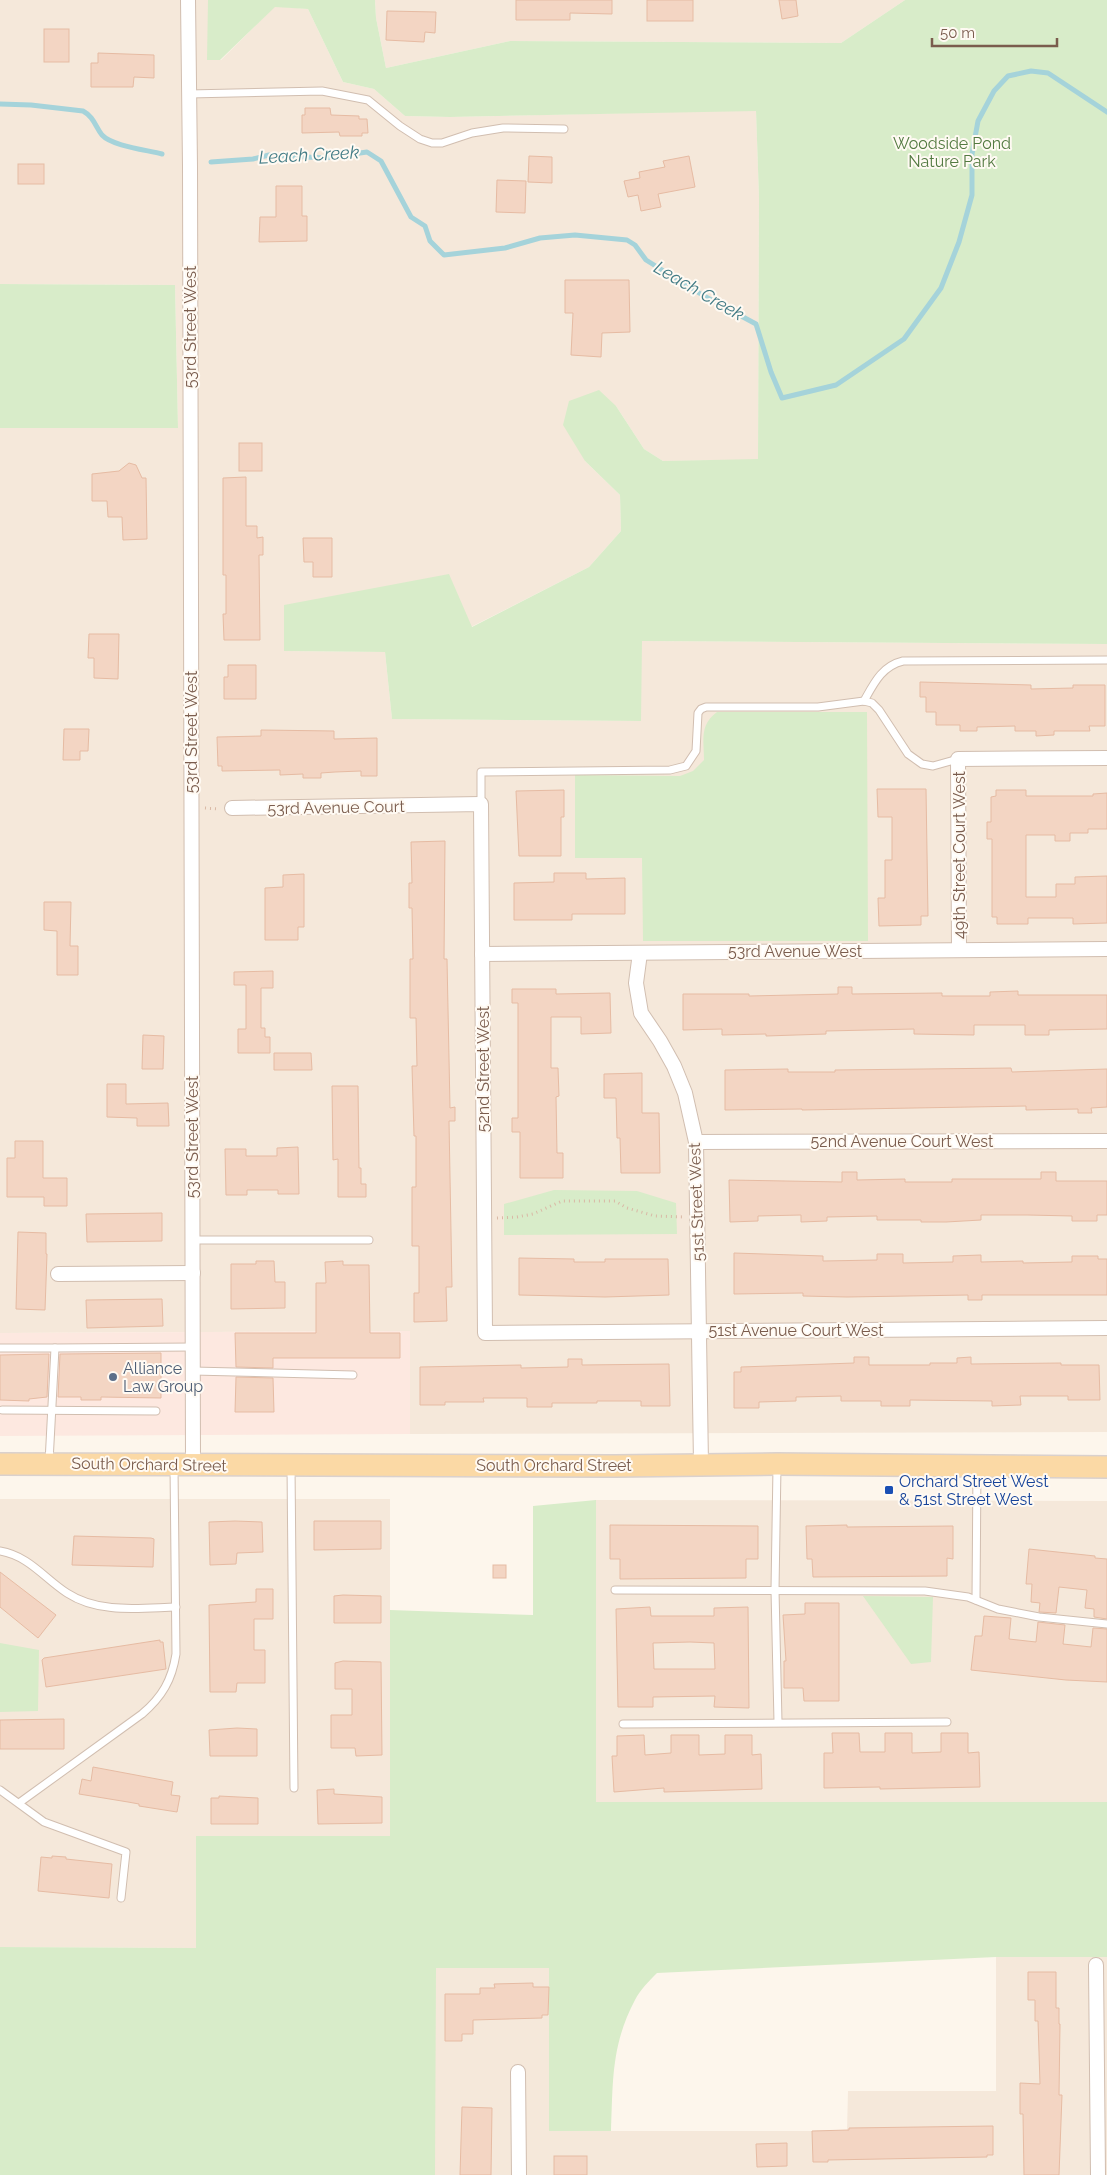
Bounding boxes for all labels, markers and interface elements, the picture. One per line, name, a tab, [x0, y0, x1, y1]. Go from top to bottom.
scale bar	[932, 15, 1057, 47]
text: 50 m	[940, 24, 975, 42]
park label: Woodside Pond Nature Park	[893, 134, 1011, 171]
water label: Leach Creek	[258, 141, 360, 168]
water label: Leach Creek	[650, 256, 748, 325]
street label: 53rd Street West	[181, 265, 200, 388]
street label: 53rd Street West	[182, 670, 201, 793]
street label: 49th Street Court West	[950, 770, 969, 939]
street label: 53rd Avenue Court	[267, 797, 405, 818]
street label: 53rd Avenue West	[728, 942, 863, 961]
street label: 52nd Street West	[474, 1005, 493, 1132]
street label: 53rd Street West	[183, 1075, 202, 1198]
street label: 52nd Avenue Court West	[811, 1132, 994, 1151]
street label: 51st Street West	[685, 1142, 708, 1262]
street label: 51st Avenue Court West	[708, 1321, 884, 1340]
place label: Alliance Law Group	[123, 1359, 203, 1396]
marker: Alliance Law Group	[107, 1371, 119, 1383]
street label: South Orchard Street	[71, 1454, 228, 1475]
street label: South Orchard Street	[476, 1456, 632, 1475]
place label: Orchard Street West & 51st Street West	[899, 1472, 1049, 1509]
marker: Orchard Street West & 51st Street West	[883, 1484, 895, 1496]

